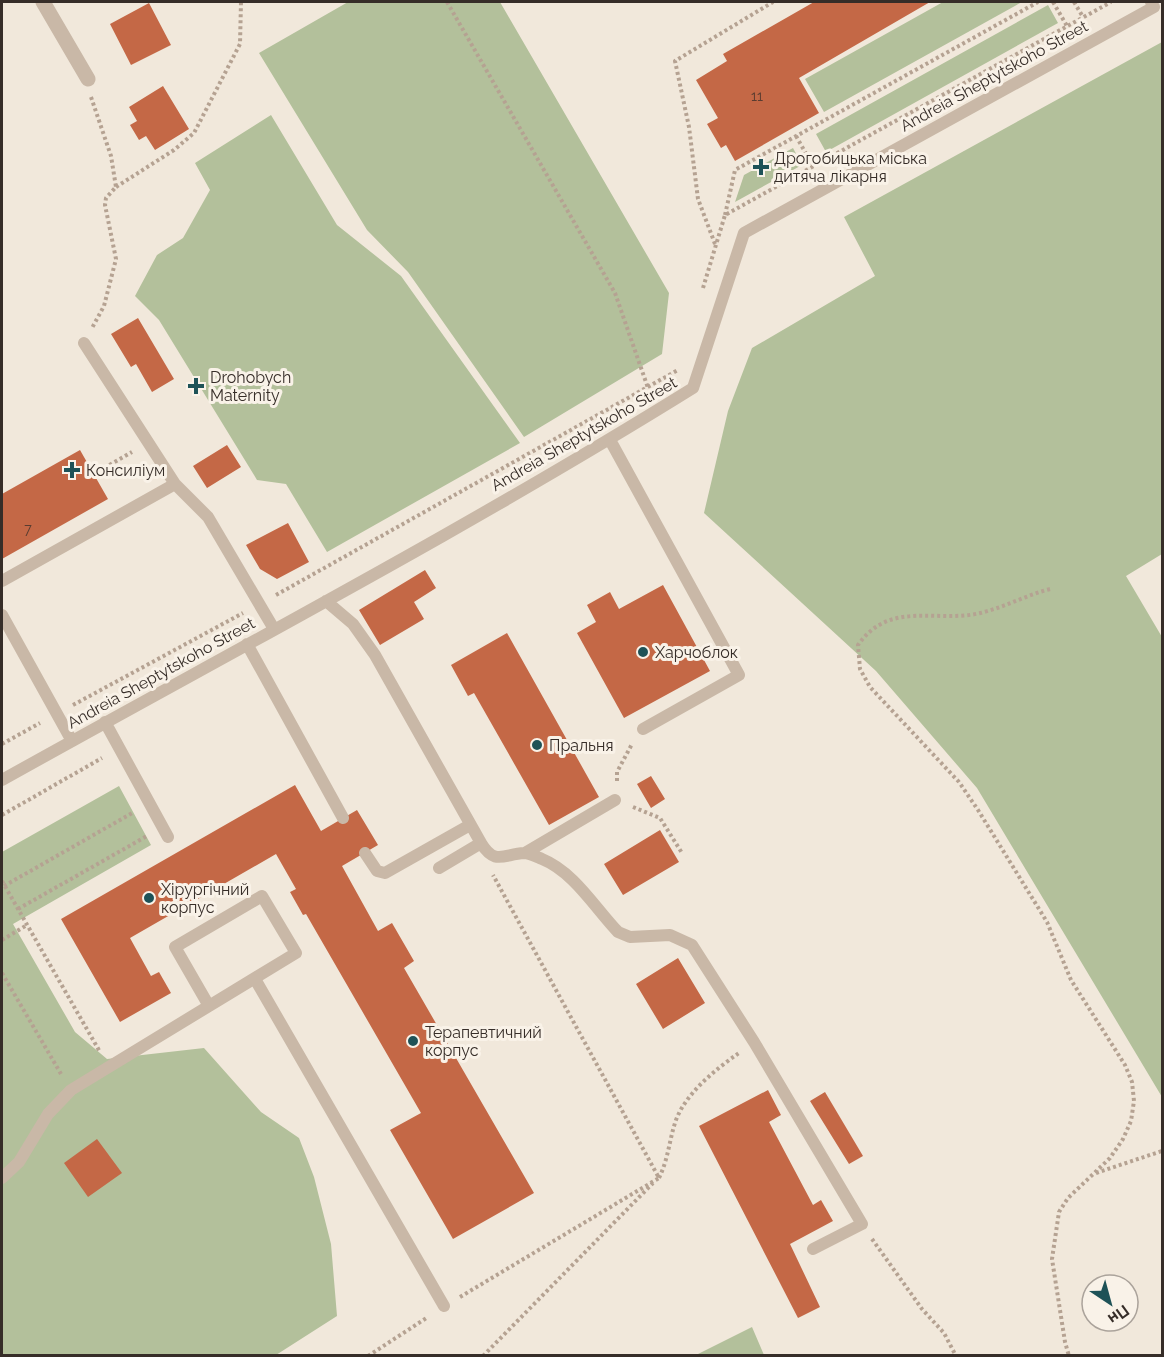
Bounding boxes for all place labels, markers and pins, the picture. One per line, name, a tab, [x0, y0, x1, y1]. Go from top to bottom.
place label: Дрогобицька міська дитяча лікарня	[774, 149, 927, 186]
marker: Дрогобицька міська дитяча лікарня	[752, 158, 770, 176]
place label: Drohobych Maternity	[210, 368, 291, 405]
marker: Drohobych Maternity	[187, 377, 205, 395]
marker: Консиліум	[63, 461, 81, 479]
place label: Консиліум	[86, 461, 165, 480]
place label: Харчоблок	[655, 643, 738, 662]
marker: Харчоблок	[636, 645, 650, 659]
place label: Пральня	[549, 736, 614, 755]
marker: Пральня	[530, 738, 544, 752]
place label: Хірургічний корпус	[161, 880, 249, 917]
marker: Хірургічний корпус	[142, 891, 156, 905]
place label: Терапевтичний корпус	[425, 1023, 542, 1060]
marker: Терапевтичний корпус	[406, 1034, 420, 1048]

